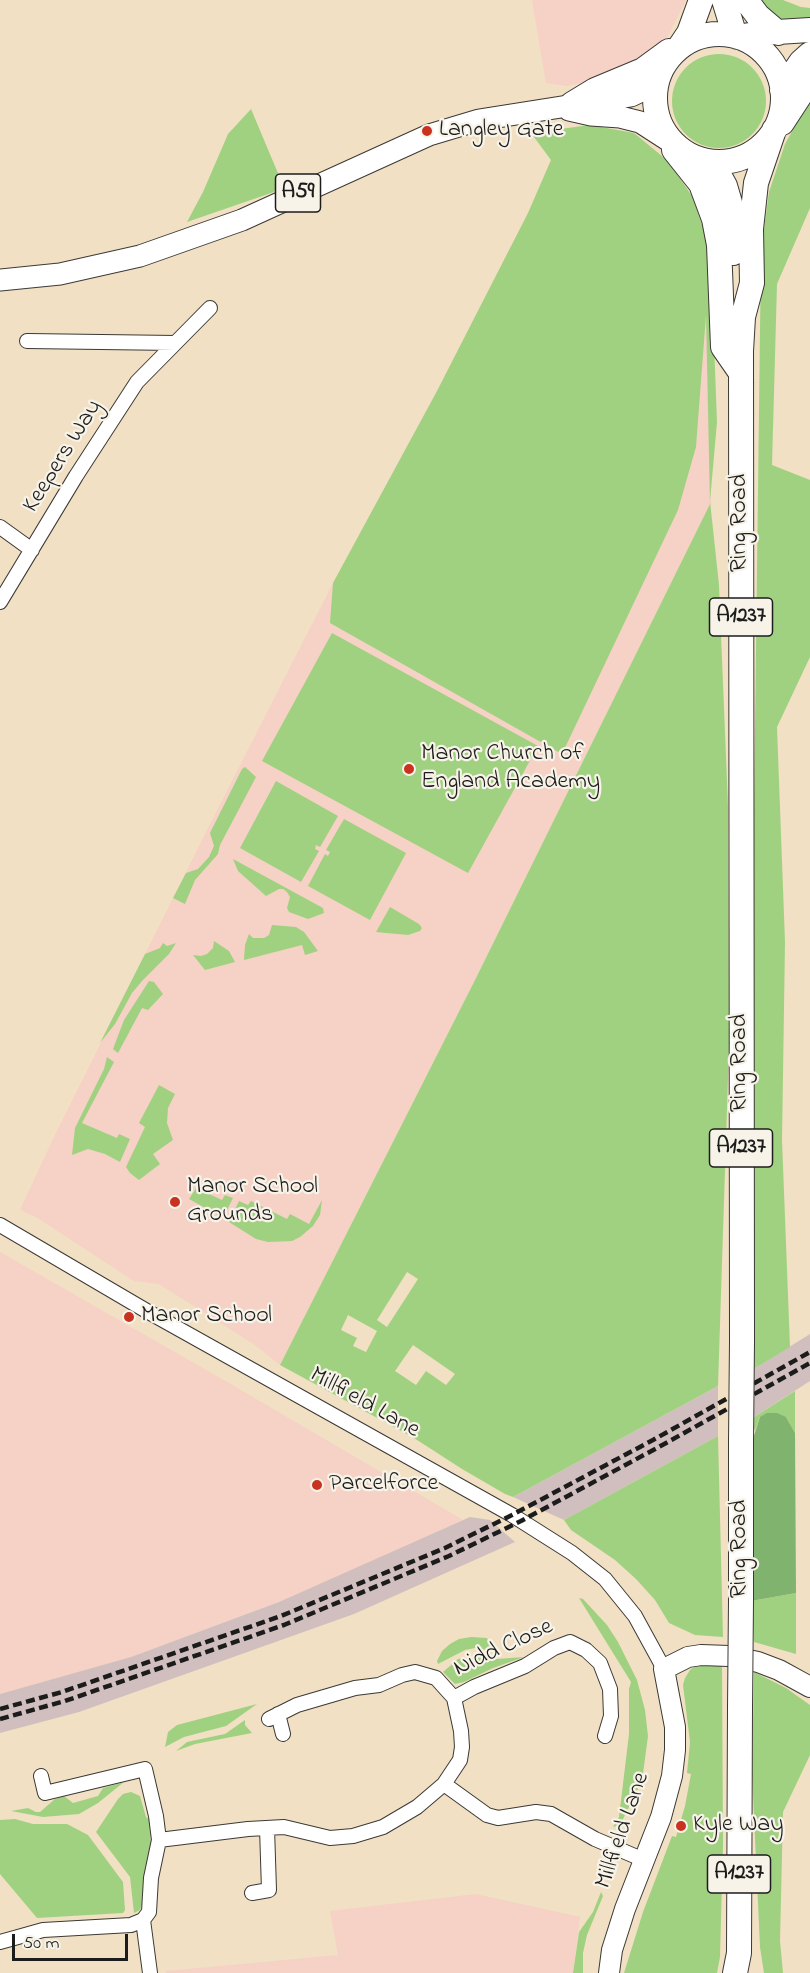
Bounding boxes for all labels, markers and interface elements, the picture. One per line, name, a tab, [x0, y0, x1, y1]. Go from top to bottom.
place label: Langley Gate	[439, 117, 563, 145]
marker: Langley Gate	[420, 124, 434, 138]
road number: A59	[276, 174, 320, 212]
street label: Keepers Way	[18, 395, 110, 519]
street label: Ring Road	[727, 474, 755, 572]
road number: A1237	[710, 598, 772, 636]
place label: Manor Church of England Academy	[421, 741, 600, 797]
marker: Manor Church of England Academy	[402, 762, 416, 776]
street label: Ring Road	[727, 1014, 755, 1112]
road number: A1237	[710, 1129, 772, 1167]
place label: Manor School Grounds	[187, 1174, 318, 1230]
marker: Manor School Grounds	[168, 1195, 182, 1209]
place label: Manor School	[141, 1303, 272, 1331]
marker: Manor School	[122, 1310, 136, 1324]
street label: Millfield Lane	[304, 1362, 424, 1446]
place label: Parcelforce	[329, 1471, 438, 1499]
marker: Parcelforce	[310, 1478, 324, 1492]
street label: Ring Road	[727, 1500, 755, 1598]
street label: Nidd Close	[450, 1614, 558, 1684]
street label: Millfield Lane	[591, 1769, 657, 1893]
place label: Kyle Way	[693, 1812, 784, 1840]
marker: Kyle Way	[674, 1819, 688, 1833]
road number: A1237	[708, 1855, 771, 1893]
scale bar	[15, 1922, 130, 1960]
text: 50 m	[23, 1931, 60, 1957]

